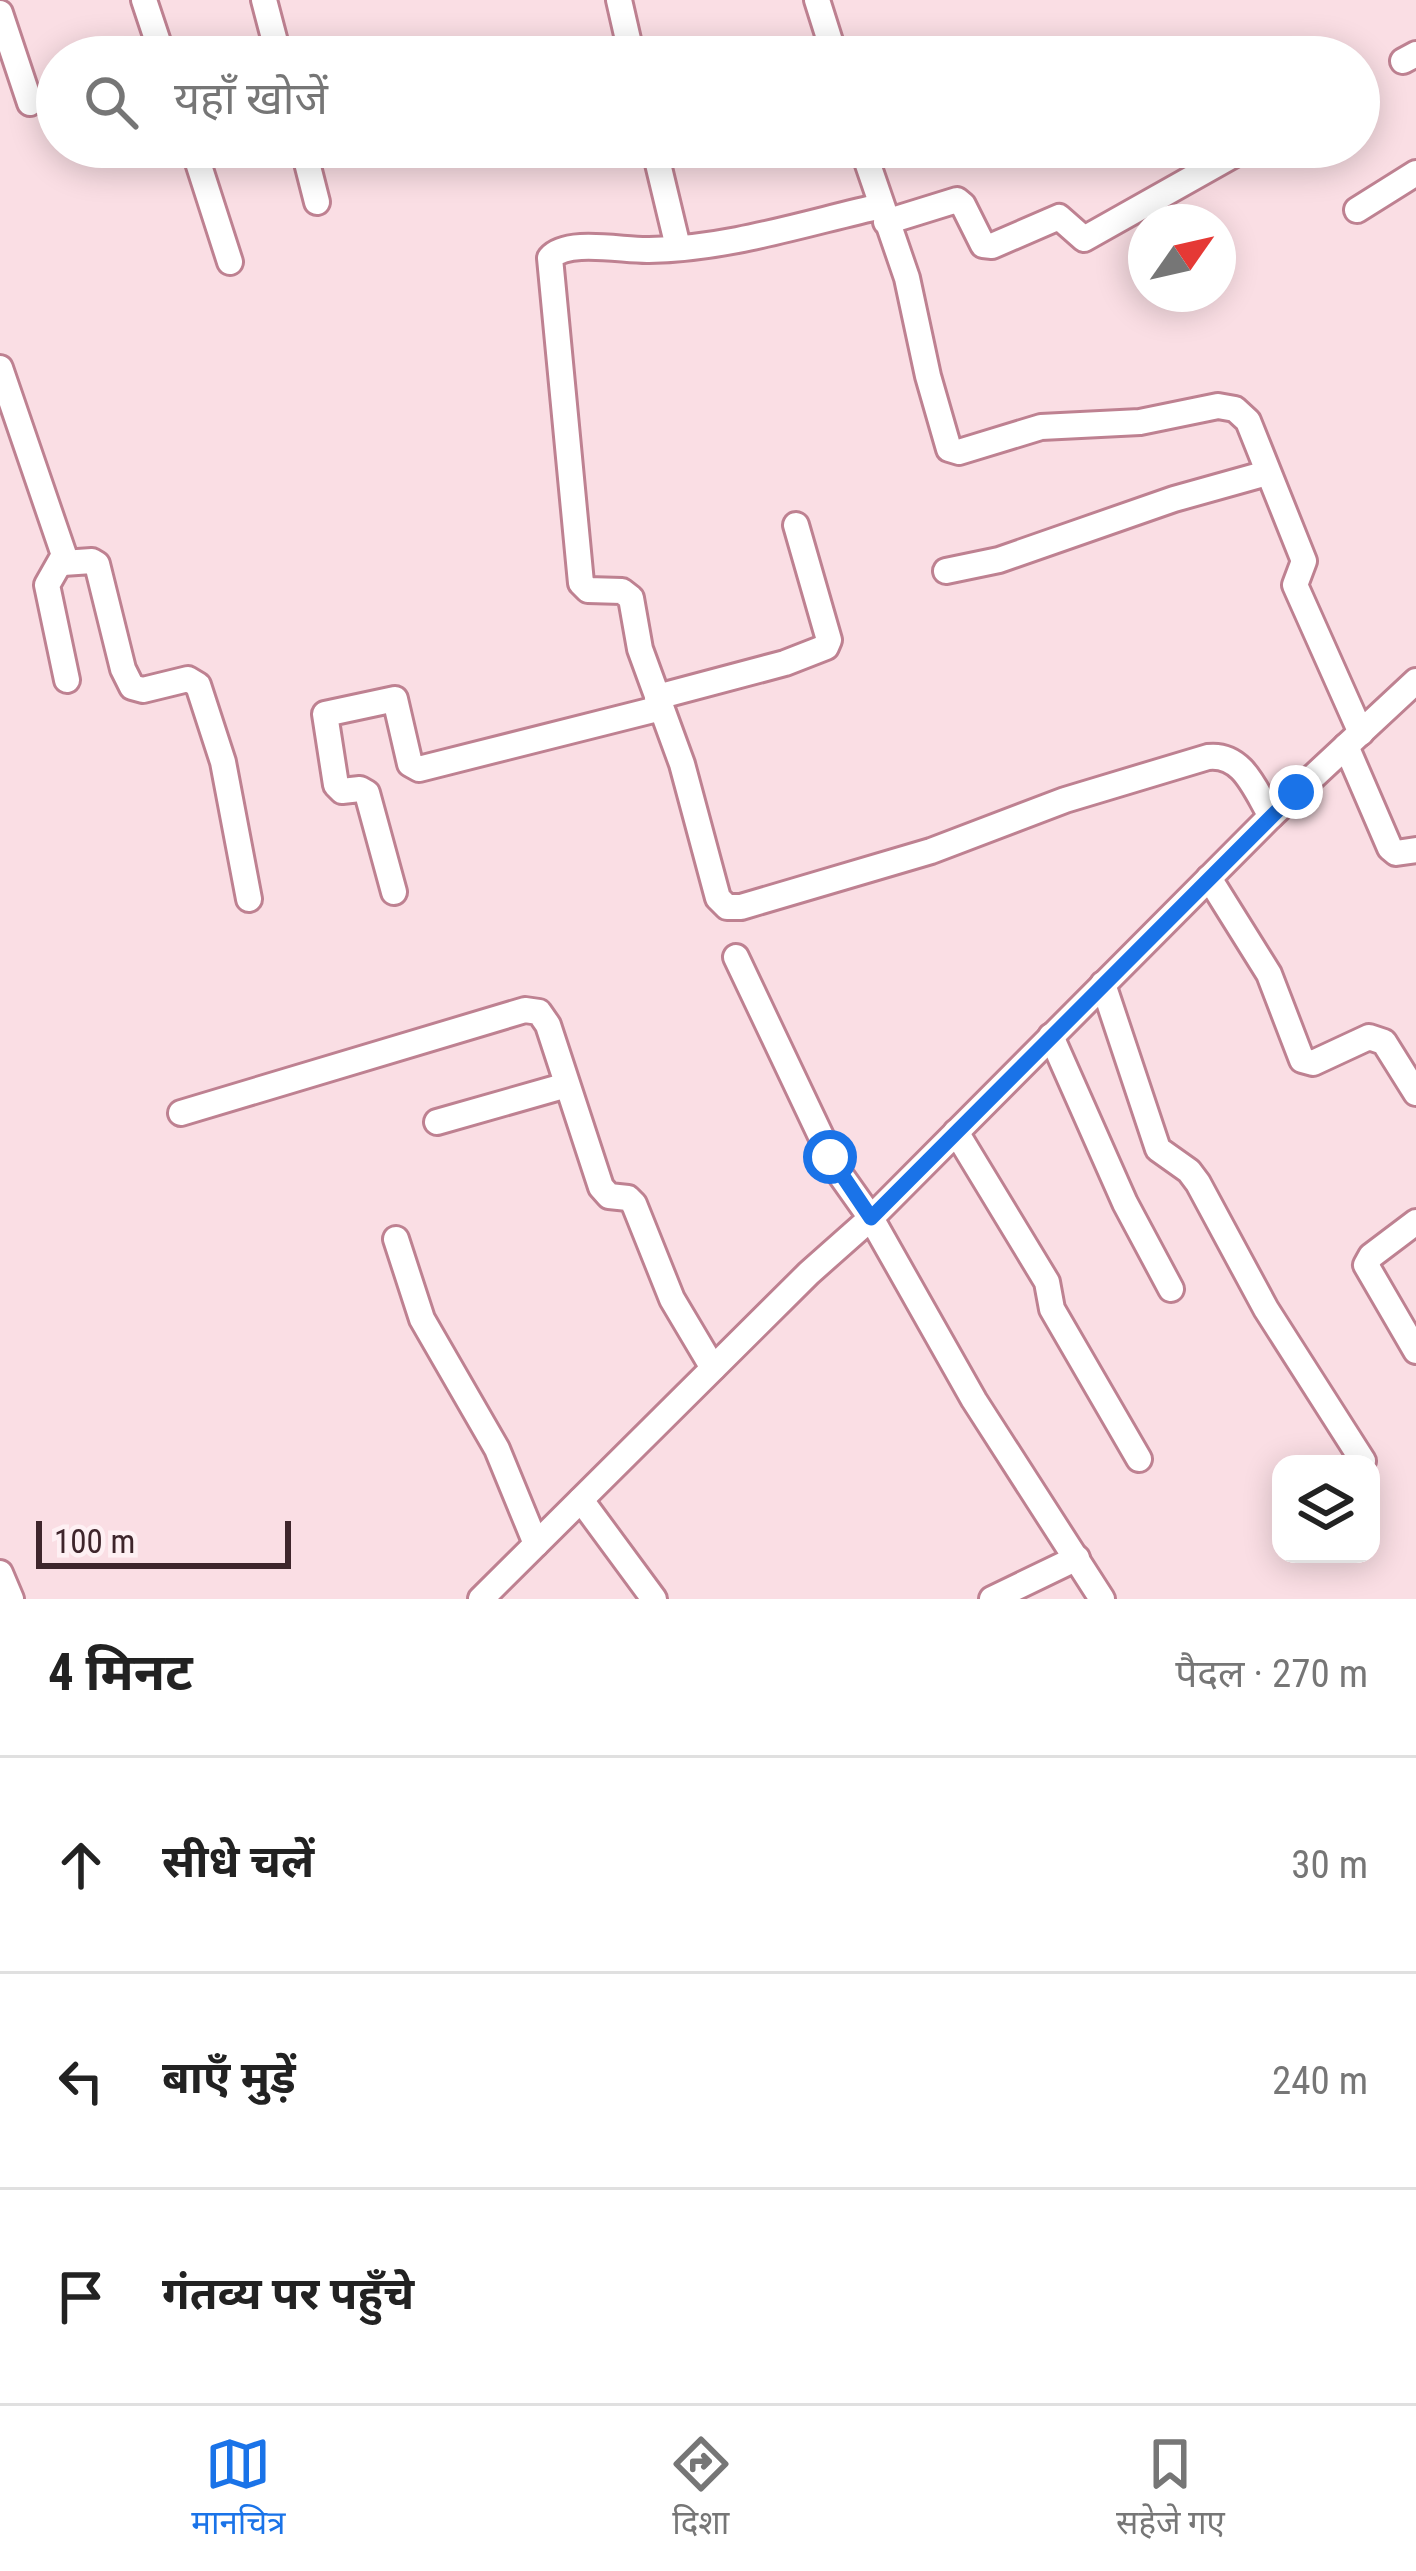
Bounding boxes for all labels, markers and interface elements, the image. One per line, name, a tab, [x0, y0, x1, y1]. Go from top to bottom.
search box	[36, 36, 1380, 168]
icon: search	[78, 69, 144, 135]
text: यहाँ खोजें	[174, 72, 328, 125]
north arrow	[1128, 204, 1236, 312]
route end	[1269, 765, 1323, 819]
route start	[803, 1130, 857, 1184]
map controls	[1272, 1455, 1380, 1563]
button: layers	[1272, 1455, 1380, 1563]
scale bar	[36, 1515, 291, 1568]
text: 100 m	[54, 1522, 135, 1561]
text: 4 मिनट	[48, 1643, 193, 1702]
text: पैदल · 270 m	[1175, 1651, 1368, 1697]
icon: ahead	[48, 1832, 114, 1898]
text: सीधे चलें	[162, 1835, 314, 1888]
text: 30 m	[1291, 1842, 1368, 1888]
icon: left	[48, 2048, 114, 2114]
text: बाएँ मुड़ें	[162, 2051, 296, 2104]
text: 240 m	[1272, 2058, 1368, 2104]
icon: arrive	[48, 2264, 114, 2330]
text: गंतव्य पर पहुँचे	[162, 2267, 414, 2320]
tab: मानचित्र	[191, 2431, 285, 2547]
tab: दिशा	[668, 2431, 734, 2547]
tab: सहेजे गए	[1116, 2431, 1225, 2547]

